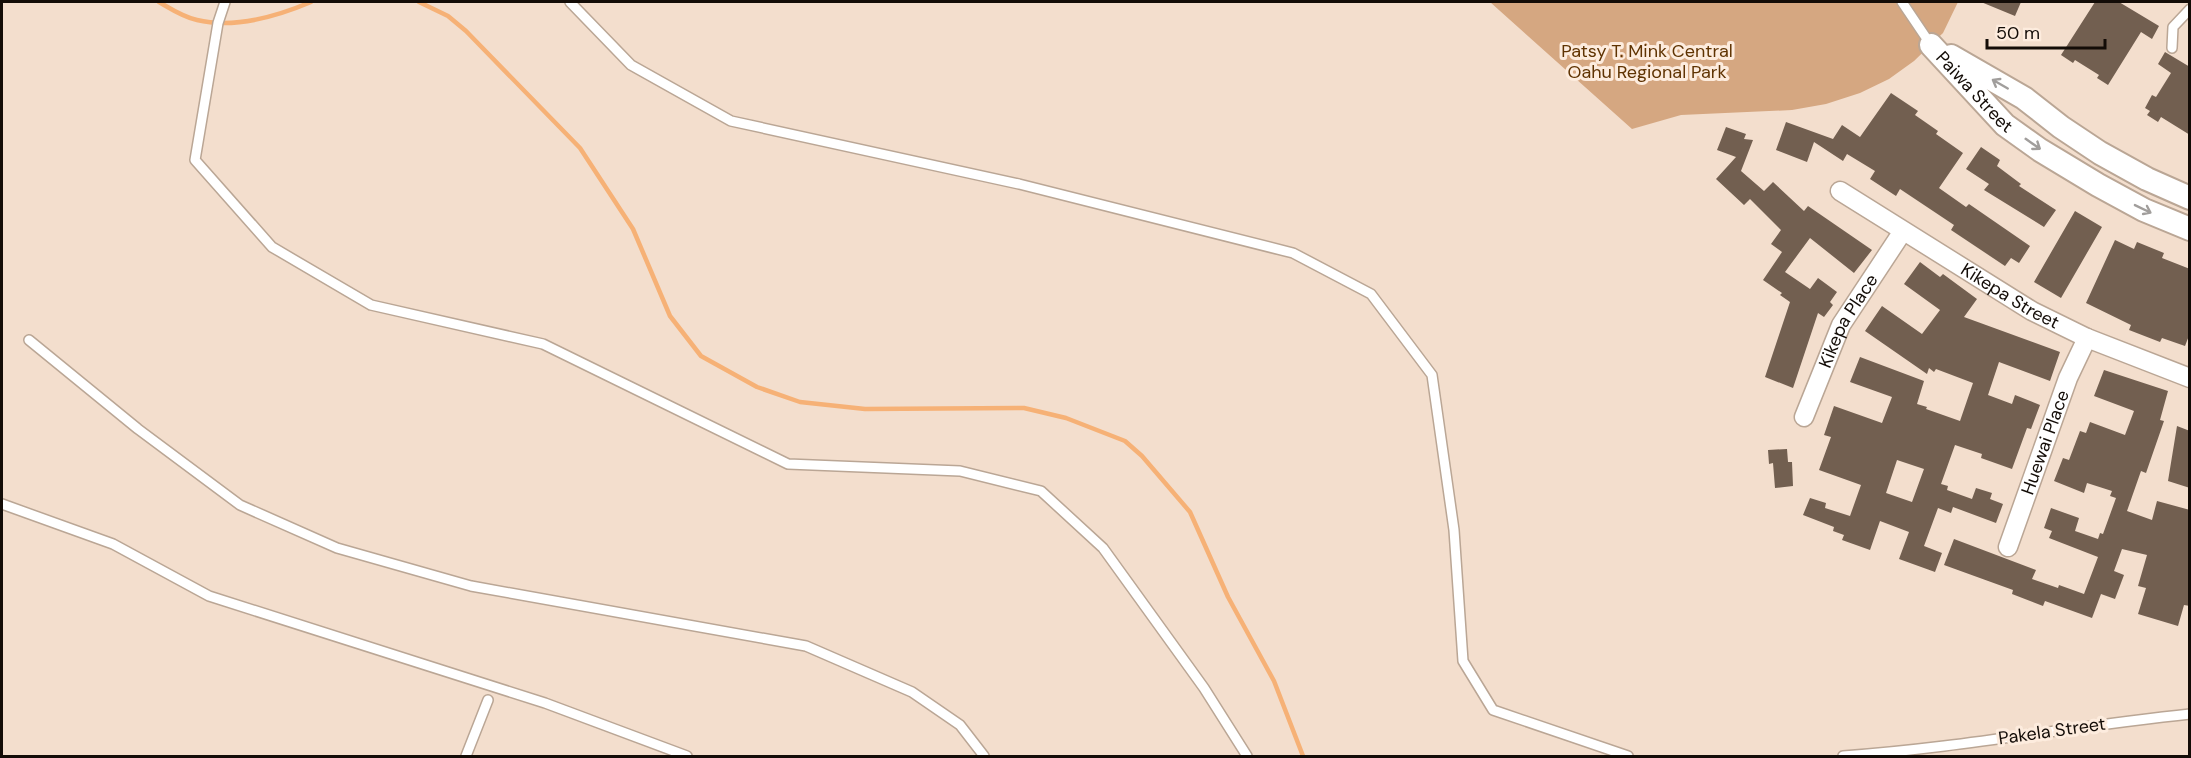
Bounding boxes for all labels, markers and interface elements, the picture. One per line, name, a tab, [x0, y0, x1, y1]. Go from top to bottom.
scale bar	[1987, 12, 2106, 50]
text: 50 m	[1996, 21, 2040, 45]
park label: Patsy T. Mink Central Oahu Regional Park	[1561, 39, 1733, 84]
street label: Paiwa Street	[1931, 46, 2017, 139]
one-way arrow	[1992, 78, 2009, 90]
one-way arrow	[2024, 138, 2040, 150]
one-way arrow	[2133, 203, 2151, 215]
street label: Kikepa Street	[1956, 258, 2063, 334]
street label: Kikepa Place	[1813, 269, 1883, 371]
street label: Huewai Place	[2015, 387, 2075, 498]
street label: Pakela Street	[1997, 712, 2107, 750]

